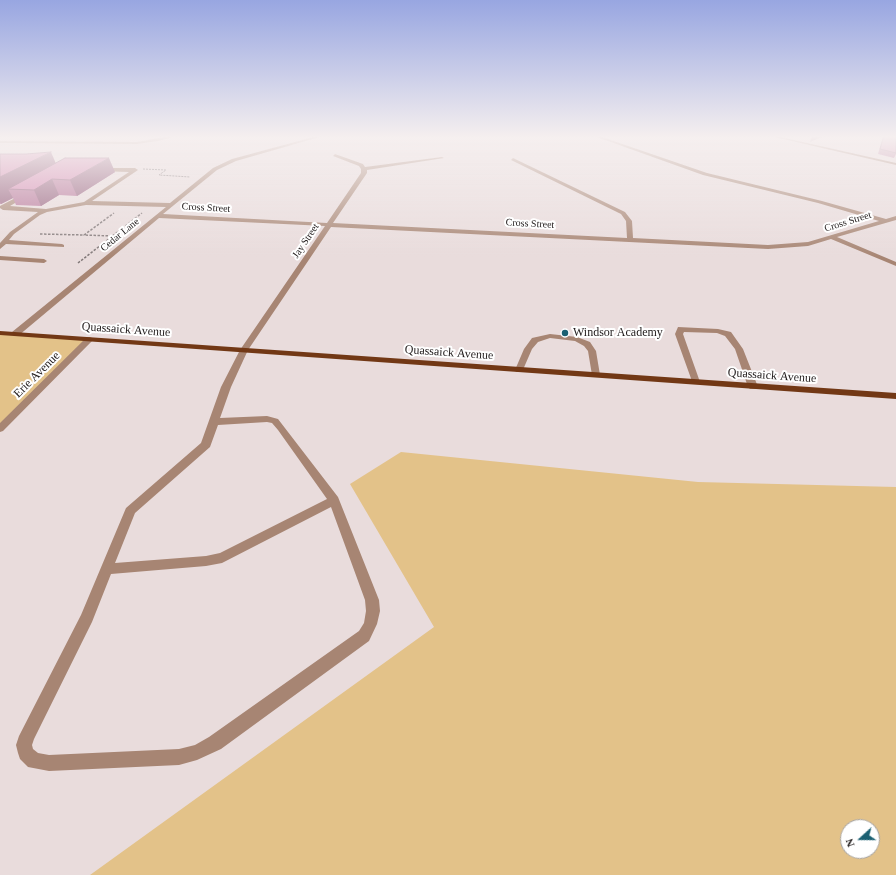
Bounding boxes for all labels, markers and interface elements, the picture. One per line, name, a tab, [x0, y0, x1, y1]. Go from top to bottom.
street label: Cross Street	[181, 201, 231, 215]
street label: Cross Street	[823, 209, 873, 235]
street label: Cedar Lane	[98, 216, 142, 254]
street label: Cross Street	[505, 217, 555, 231]
street label: Jay Street	[290, 221, 322, 261]
street label: Quassaick Avenue	[81, 320, 171, 340]
place label: Windsor Academy	[573, 326, 663, 340]
marker: Windsor Academy	[560, 328, 570, 338]
street label: Quassaick Avenue	[404, 343, 494, 363]
street label: Erie Avenue	[11, 349, 63, 401]
street label: Quassaick Avenue	[727, 366, 817, 386]
north arrow	[840, 819, 880, 859]
text: N	[843, 837, 857, 849]

